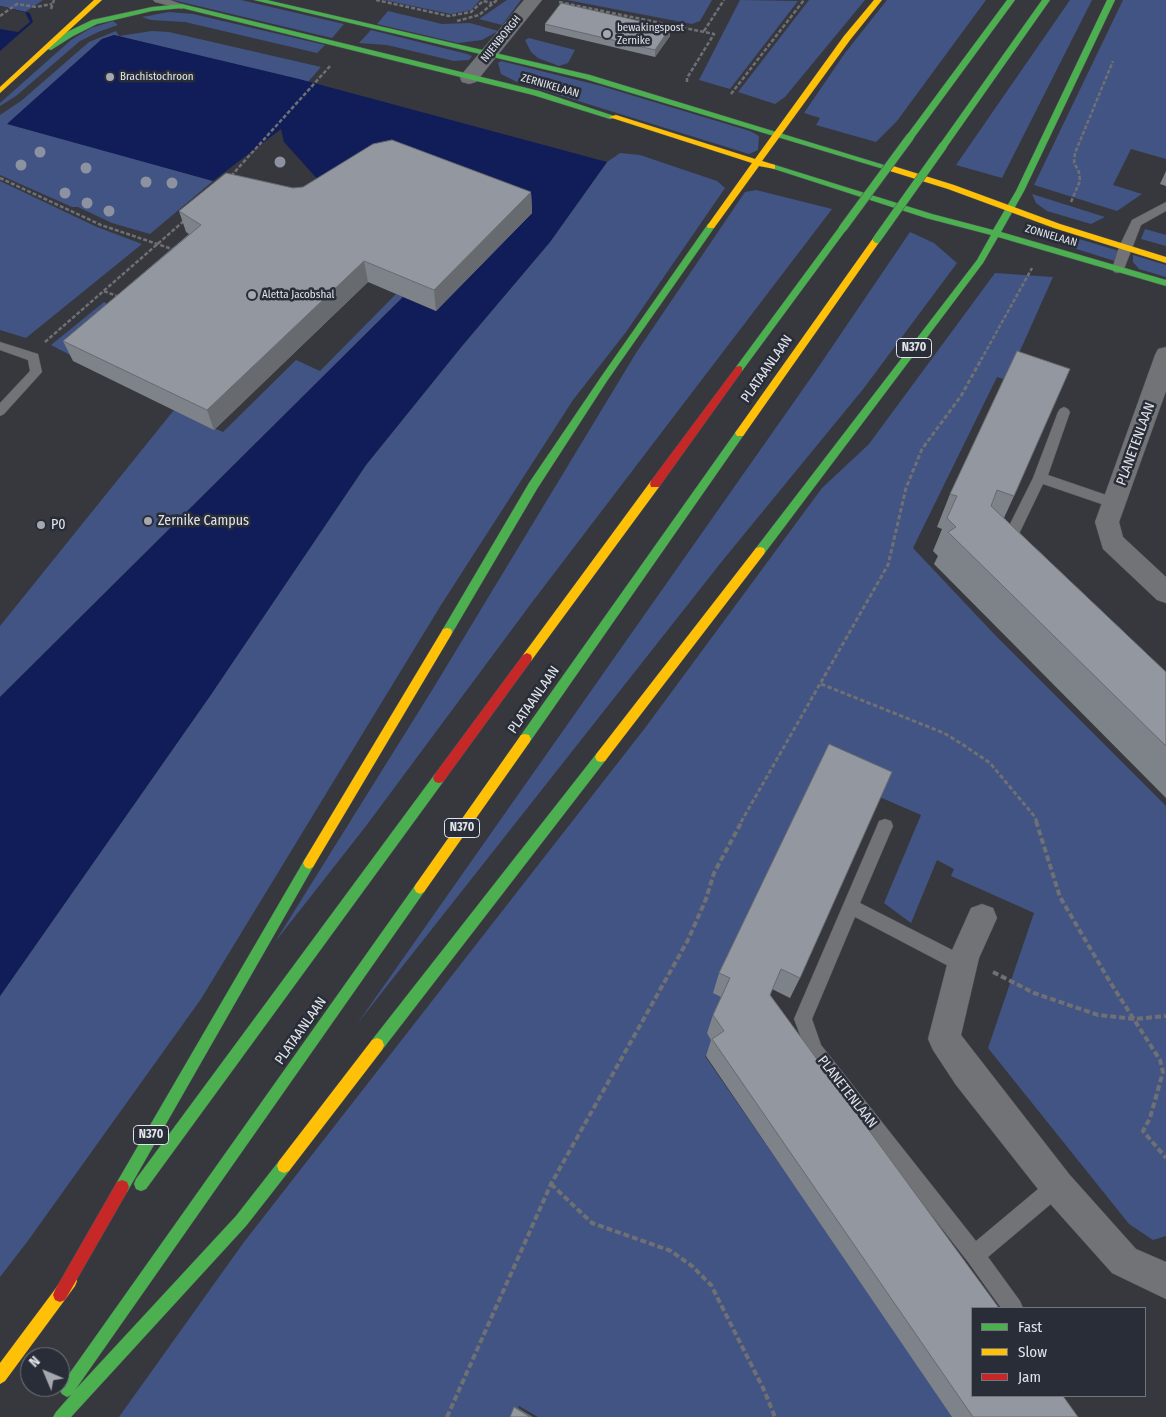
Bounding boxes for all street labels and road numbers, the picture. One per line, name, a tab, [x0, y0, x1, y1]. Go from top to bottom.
street label: NIJENBORGH	[478, 13, 524, 65]
street label: ZERNIKELAAN	[519, 71, 581, 101]
street label: ZONNELAAN	[1023, 222, 1079, 250]
street label: PLATAANLAAN	[738, 332, 796, 406]
road number: N370	[896, 338, 932, 358]
street label: PLANETENLAAN	[1113, 400, 1159, 488]
street label: PLATAANLAAN	[505, 663, 563, 737]
road number: N370	[444, 818, 480, 838]
street label: PLATAANLAAN	[272, 994, 330, 1068]
street label: PLANETENLAAN	[814, 1053, 880, 1131]
road number: N370	[134, 1126, 168, 1144]

